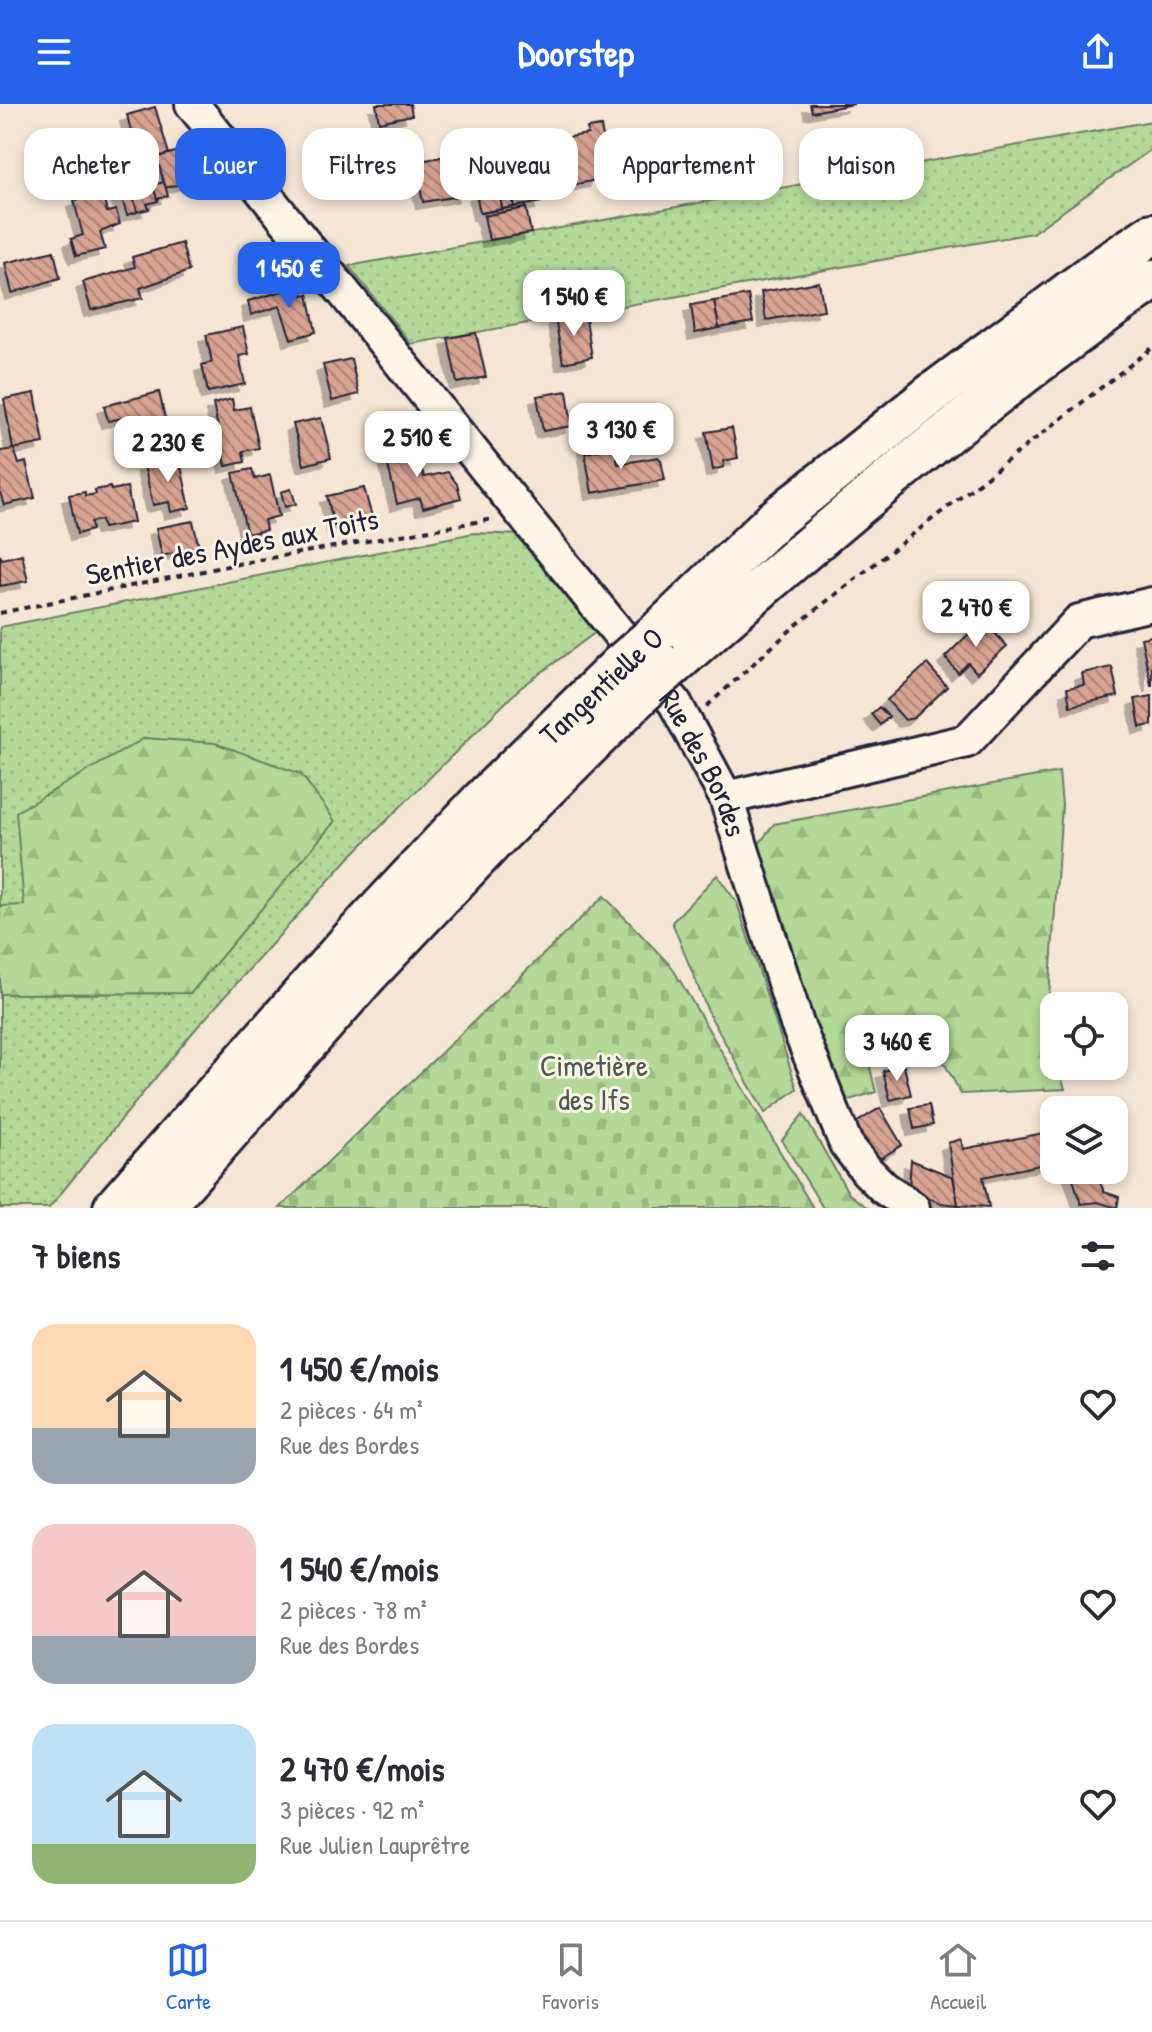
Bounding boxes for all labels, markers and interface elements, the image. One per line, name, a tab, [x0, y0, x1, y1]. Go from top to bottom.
text: Doorstep	[518, 28, 634, 77]
icon: menu	[32, 30, 76, 74]
icon: share	[1076, 30, 1120, 74]
chip: Acheter	[24, 128, 159, 200]
chip: Louer	[175, 128, 286, 200]
chip: Filtres	[302, 128, 424, 200]
chip: Nouveau	[440, 128, 578, 200]
chip: Appartement	[594, 128, 783, 200]
chip: Maison	[799, 128, 924, 200]
pin: 1 450 €	[215, 242, 363, 310]
text: 1 450 €	[256, 250, 322, 285]
pin: 1 540 €	[500, 270, 648, 338]
text: 1 540 €	[541, 278, 607, 313]
pin: 3 130 €	[547, 403, 695, 471]
pin: 2 510 €	[343, 411, 491, 479]
text: 3 130 €	[587, 411, 655, 446]
pin: 2 230 €	[94, 416, 242, 484]
text: 2 510 €	[383, 419, 451, 454]
text: 2 230 €	[132, 424, 204, 459]
street label: Sentier des Aydes aux Toits	[82, 498, 382, 594]
pin: 2 470 €	[902, 581, 1050, 649]
text: 2 470 €	[941, 589, 1011, 624]
street label: Tangentielle O	[530, 618, 672, 754]
street label: Rue des Bordes	[651, 680, 757, 841]
map controls	[1040, 992, 1128, 1184]
button: locate	[1040, 992, 1128, 1080]
pin: 3 460 €	[823, 1015, 971, 1083]
text: 3 460 €	[863, 1023, 931, 1058]
park label: Cimetière des Ifs	[540, 1045, 648, 1119]
button: layers	[1040, 1096, 1128, 1184]
text: 7 biens	[32, 1233, 120, 1279]
icon: filters	[1076, 1234, 1120, 1278]
text: 1 450 €/mois	[280, 1346, 439, 1392]
icon: home	[96, 1356, 192, 1452]
icon: heart	[1076, 1382, 1120, 1426]
text: 2 pièces · 64 m²	[280, 1392, 423, 1427]
text: Rue des Bordes	[280, 1427, 419, 1462]
text: 1 540 €/mois	[280, 1546, 439, 1592]
icon: home	[96, 1556, 192, 1652]
icon: heart	[1076, 1582, 1120, 1626]
text: 2 pièces · 78 m²	[280, 1592, 427, 1627]
text: Rue des Bordes	[280, 1627, 419, 1662]
text: 2 470 €/mois	[280, 1746, 445, 1792]
icon: home	[96, 1756, 192, 1852]
icon: heart	[1076, 1782, 1120, 1826]
text: 3 pièces · 92 m²	[280, 1792, 424, 1827]
text: Rue Julien Lauprêtre	[280, 1827, 470, 1862]
tab: Carte	[166, 1938, 211, 2016]
tab: Favoris	[542, 1938, 599, 2016]
tab: Accueil	[930, 1938, 986, 2016]

